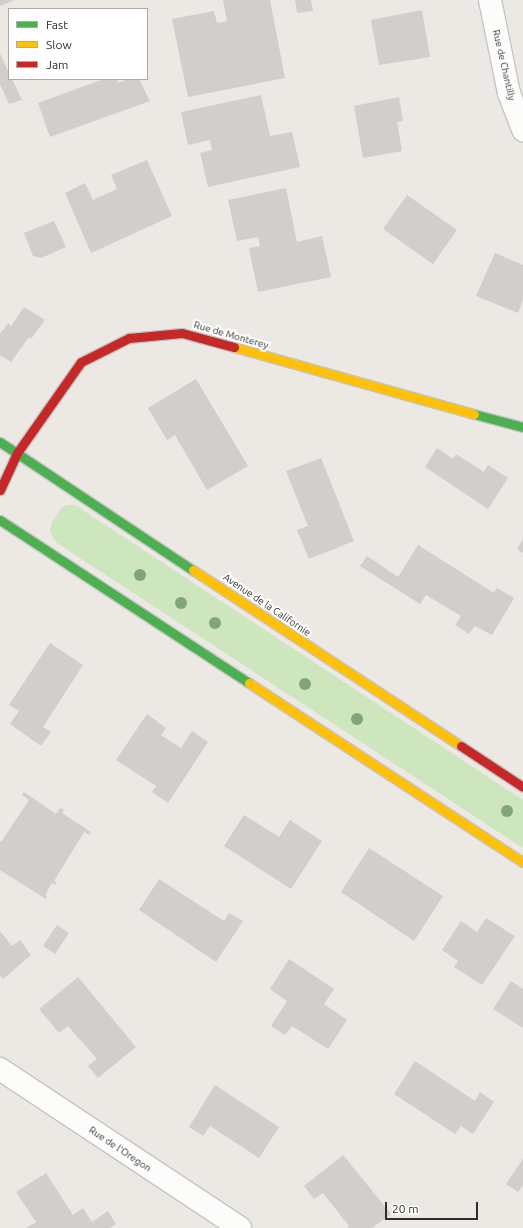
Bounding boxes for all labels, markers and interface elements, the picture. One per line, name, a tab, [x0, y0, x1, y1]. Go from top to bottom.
legend	[8, 8, 148, 80]
text: Fast	[46, 18, 68, 31]
street label: Rue de Chantilly	[490, 28, 518, 102]
text: Slow	[46, 38, 72, 51]
text: Jam	[46, 58, 68, 71]
street label: Rue de Monterey	[192, 319, 270, 351]
street label: Avenue de la Californie	[221, 571, 313, 639]
street label: Rue de l'Oregon	[87, 1124, 153, 1174]
scale bar	[387, 1194, 480, 1220]
text: 20 m	[392, 1202, 419, 1215]

